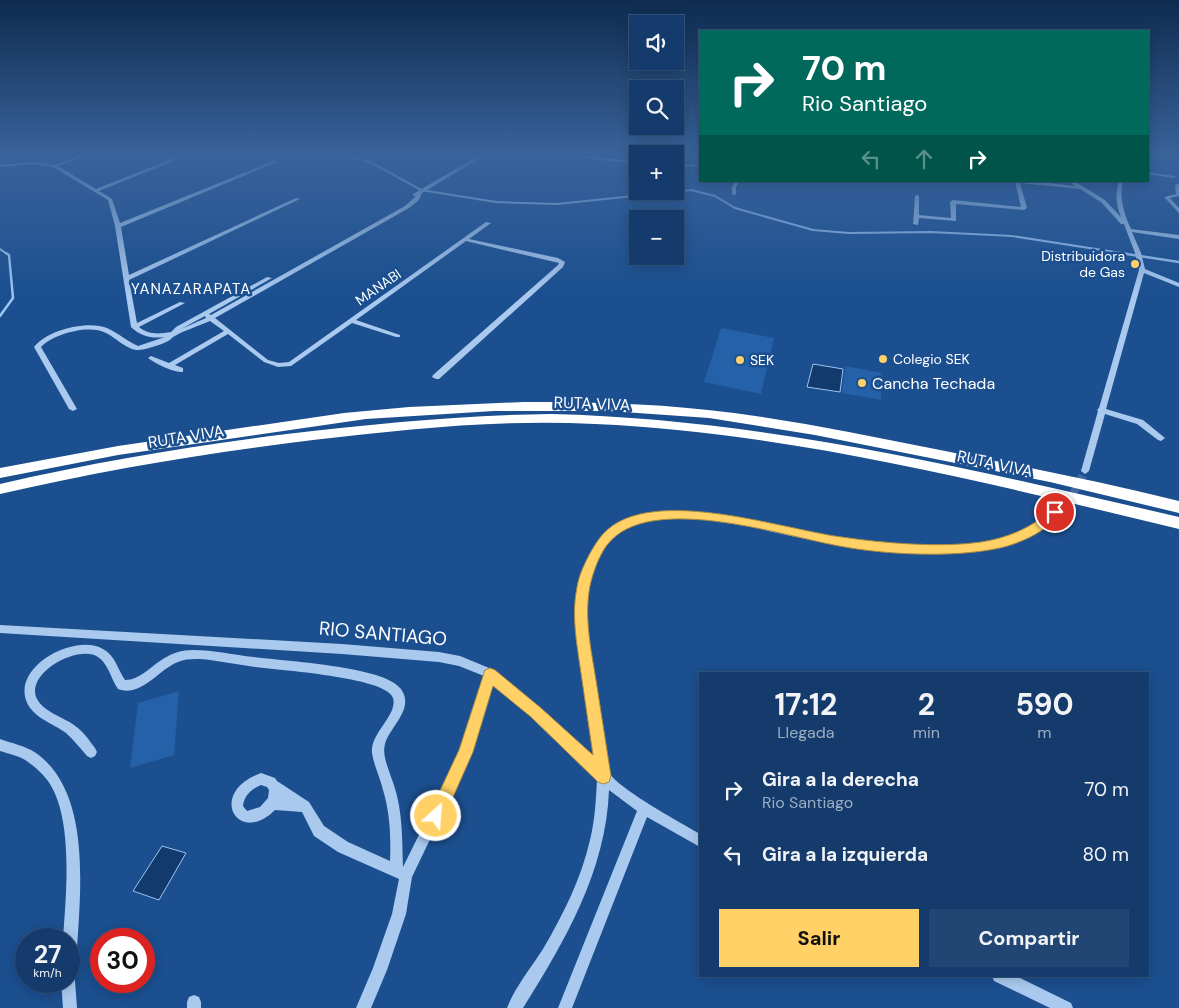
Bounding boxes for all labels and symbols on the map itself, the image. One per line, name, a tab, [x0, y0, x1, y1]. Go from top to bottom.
place label: Distribuidora de Gas	[1041, 247, 1125, 281]
marker: Distribuidora de Gas	[1129, 258, 1141, 270]
street label: MANABI	[352, 265, 404, 309]
district label: YANAZARAPATA	[131, 279, 251, 299]
place label: Colegio SEK	[893, 350, 970, 368]
place label: SEK	[750, 351, 774, 369]
marker: Colegio SEK	[877, 353, 889, 365]
marker: SEK	[734, 354, 746, 366]
place label: Cancha Techada	[872, 373, 995, 394]
marker: Cancha Techada	[856, 377, 868, 389]
street label: RUTA VIVA	[553, 392, 631, 415]
street label: RUTA VIVA	[147, 420, 226, 453]
street label: RUTA VIVA	[955, 445, 1035, 482]
pin	[1034, 491, 1076, 533]
street label: RIO SANTIAGO	[318, 615, 448, 652]
position arrow	[409, 789, 461, 841]
speed limit sign: 30	[90, 928, 155, 993]

